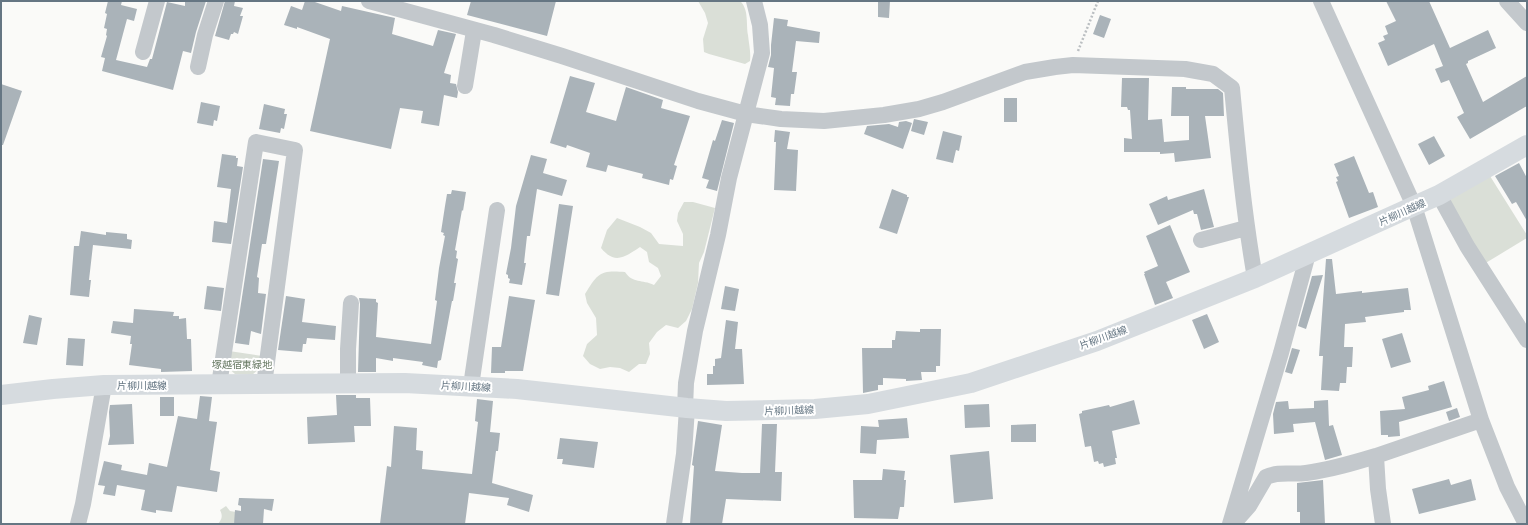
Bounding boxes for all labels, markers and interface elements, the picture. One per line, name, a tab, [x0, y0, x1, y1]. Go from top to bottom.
street label: 片柳川越線	[1377, 197, 1428, 229]
street label: 片柳川越線	[1078, 324, 1129, 352]
park label: 塚越宿東緑地	[212, 359, 273, 371]
street label: 片柳川越線	[117, 380, 167, 392]
street label: 片柳川越線	[441, 380, 491, 394]
street label: 片柳川越線	[764, 404, 814, 418]

